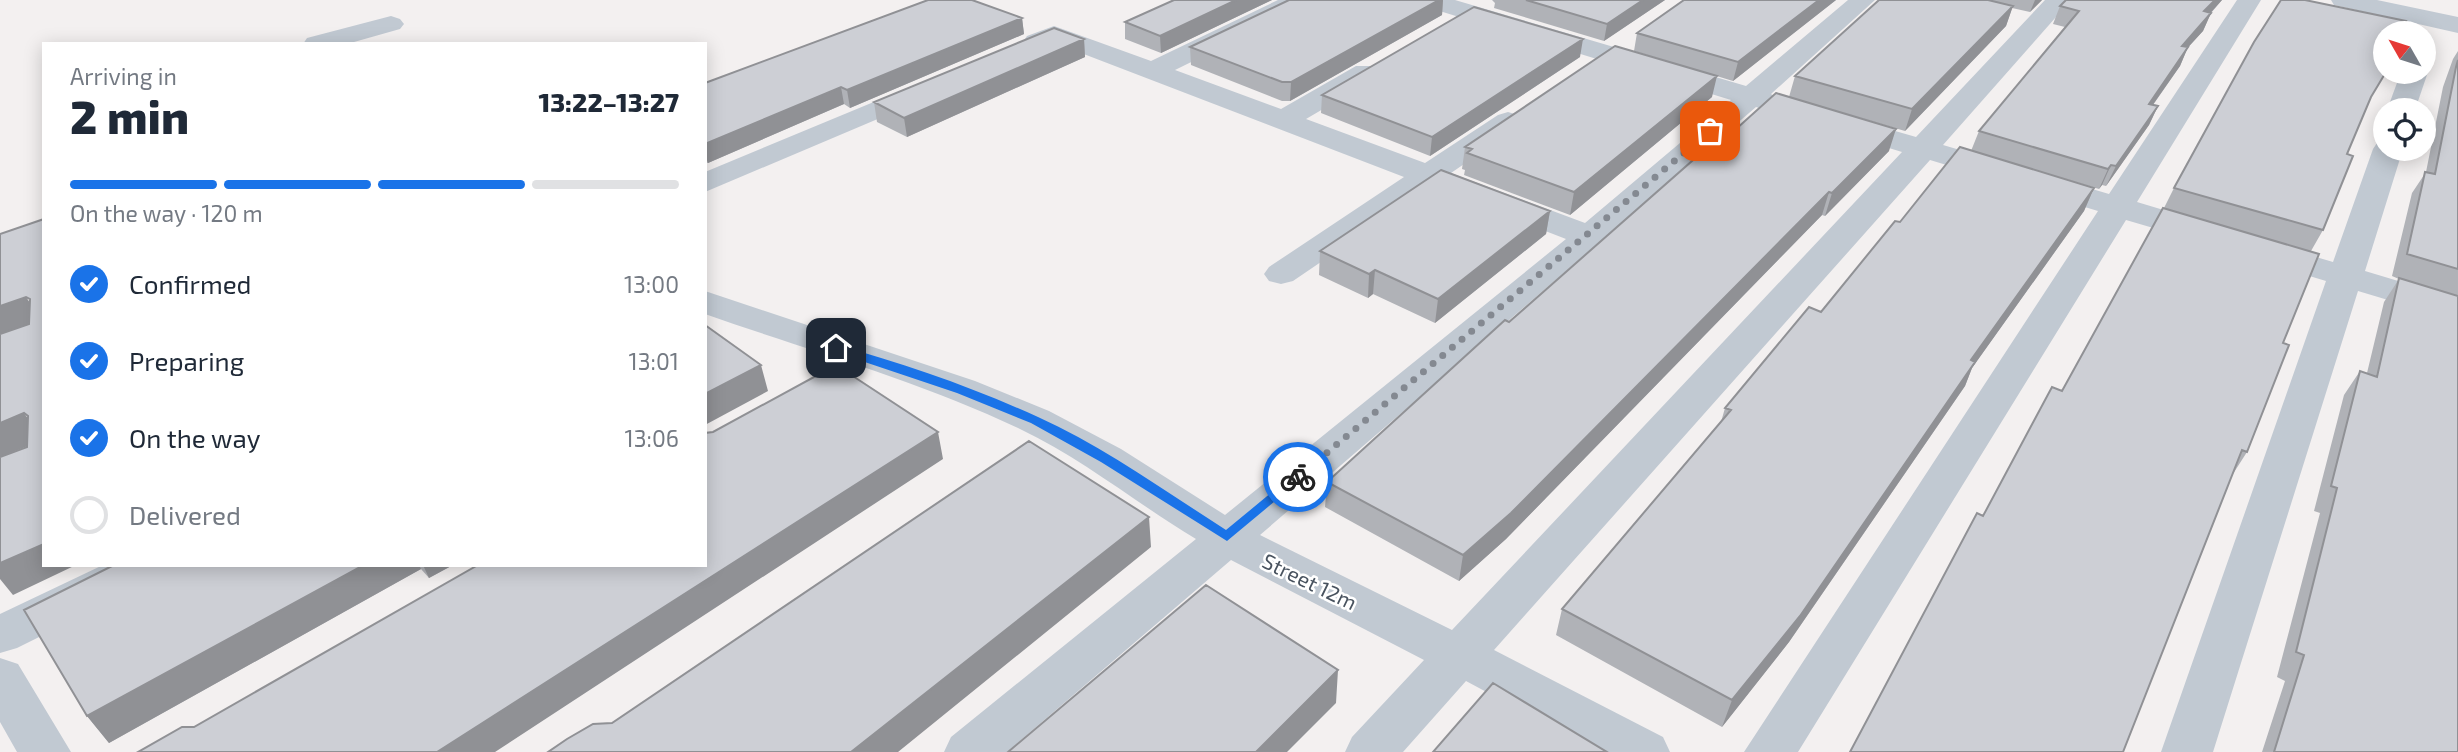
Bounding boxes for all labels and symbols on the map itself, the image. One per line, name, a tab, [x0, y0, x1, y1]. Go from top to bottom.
north arrow	[2373, 21, 2436, 84]
pin	[1680, 101, 1740, 161]
pin	[806, 318, 866, 378]
courier	[1263, 442, 1333, 512]
street label: Street 12m	[1259, 547, 1361, 615]

